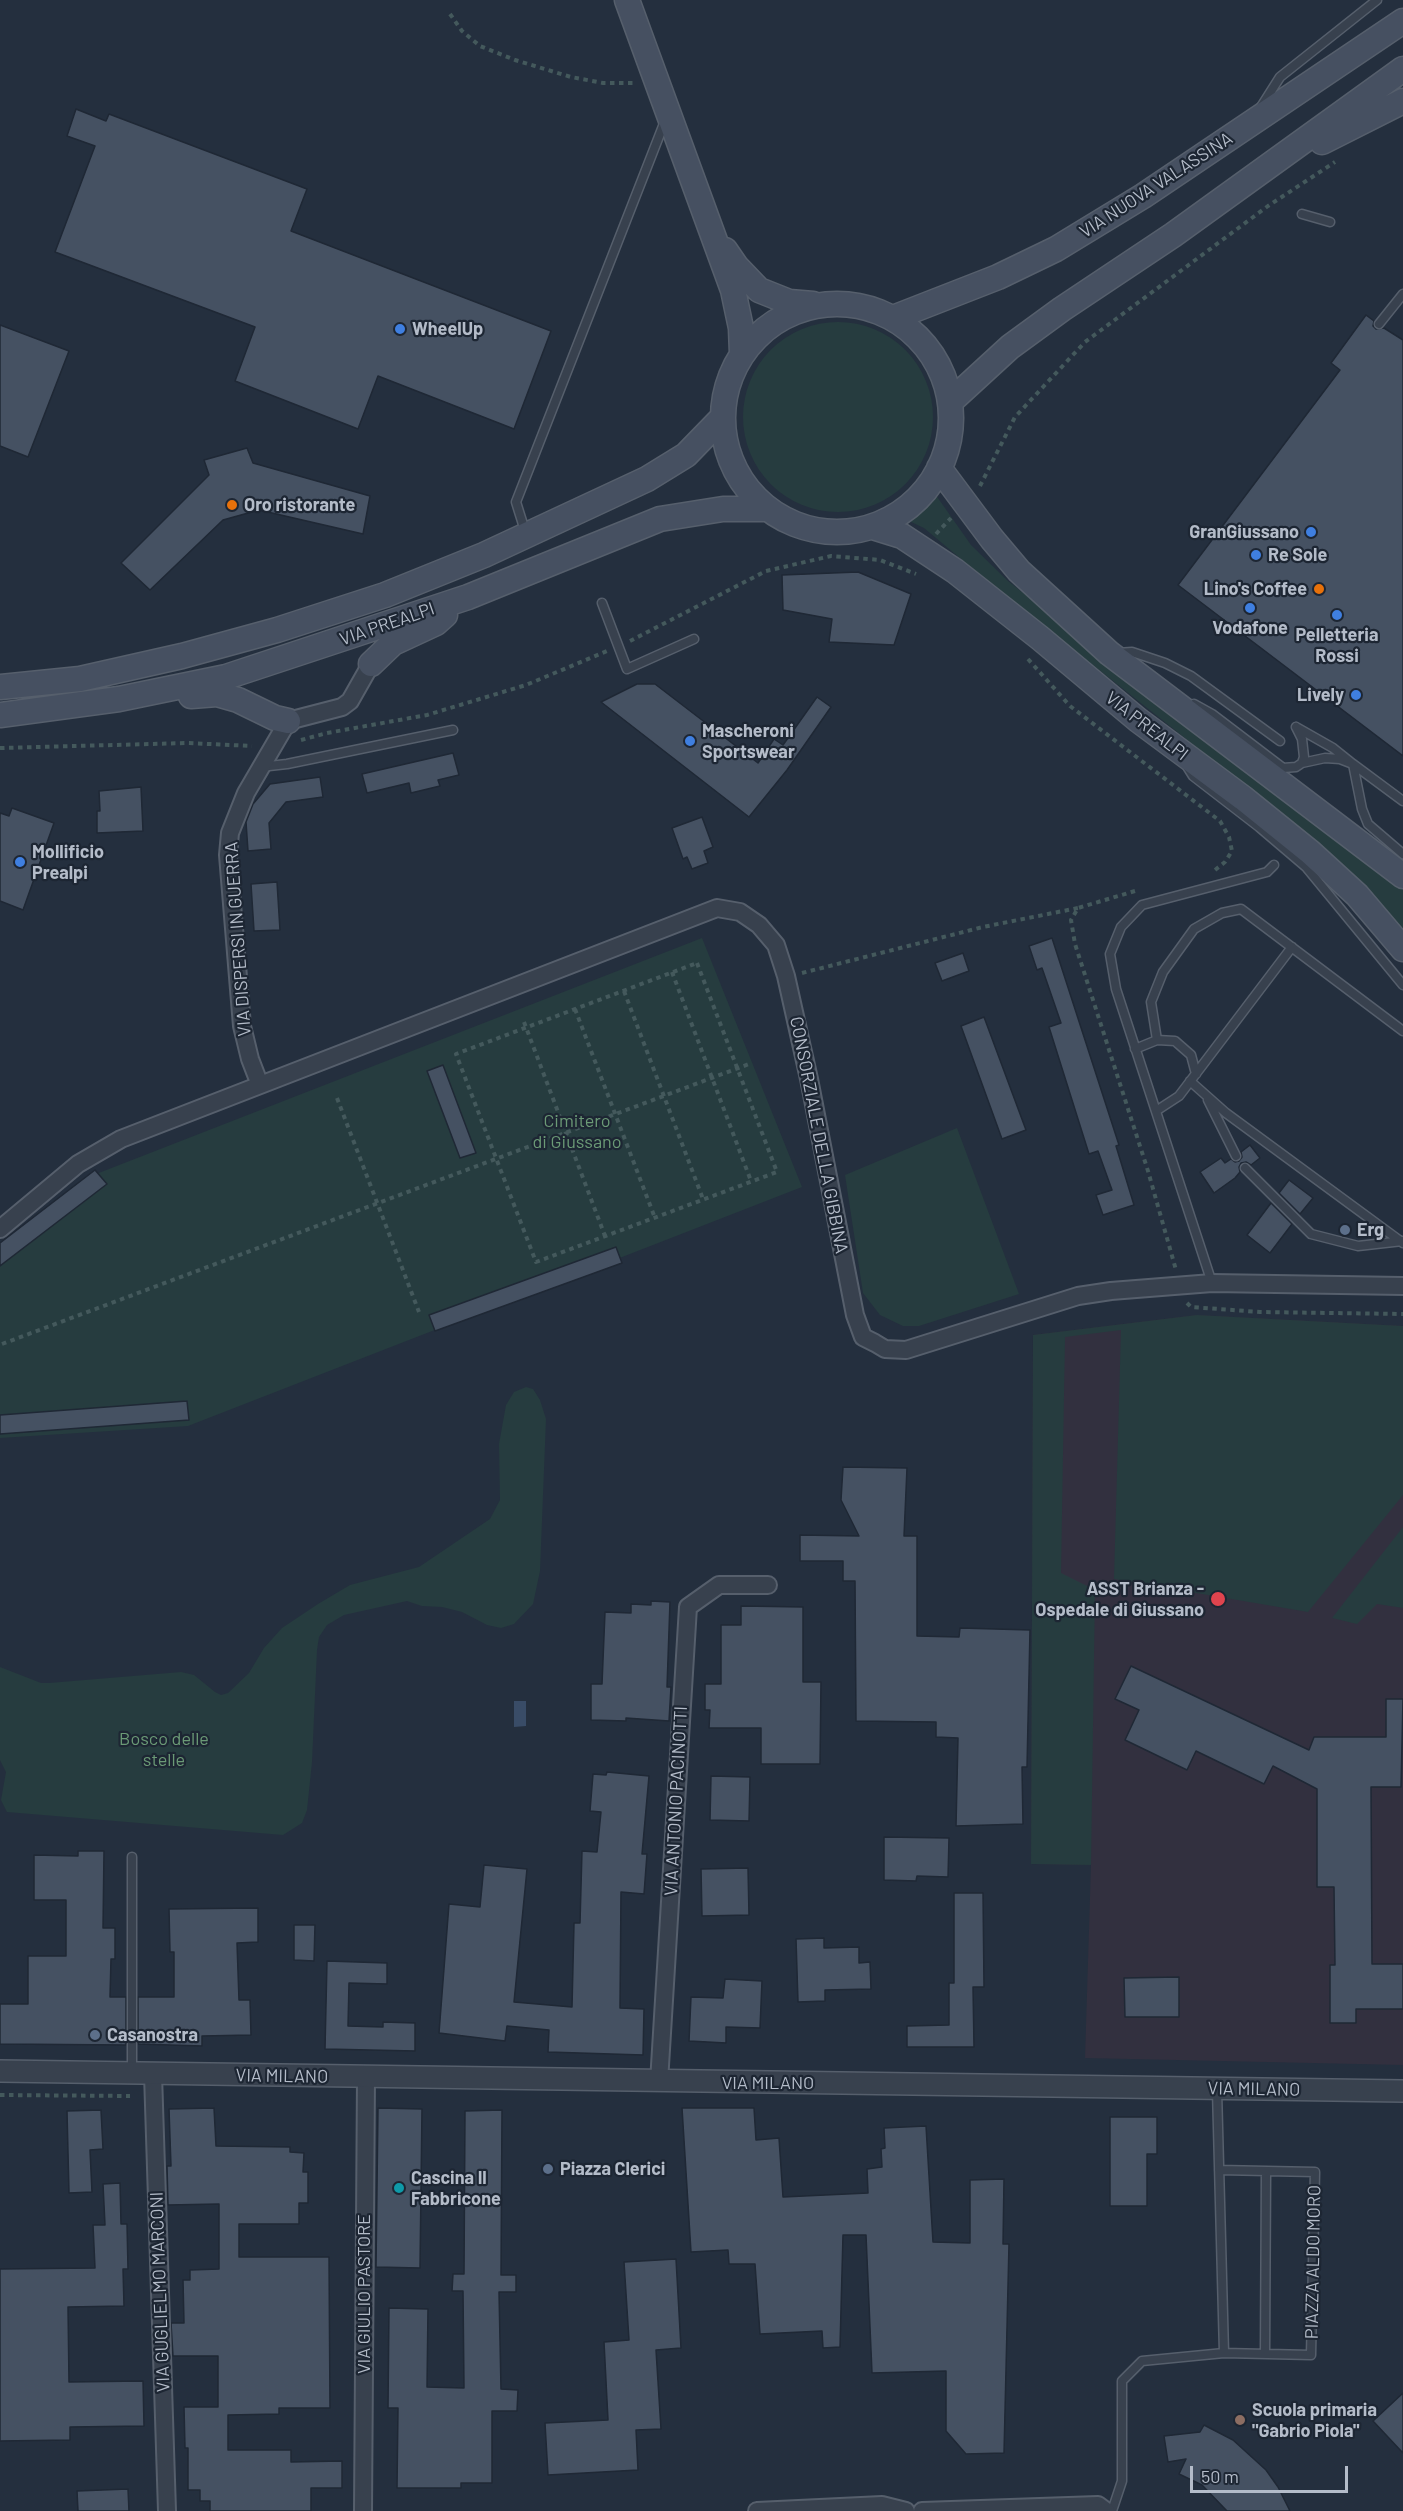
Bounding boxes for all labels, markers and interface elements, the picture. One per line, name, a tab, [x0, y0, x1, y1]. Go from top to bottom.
street label: VIA NUOVA VALASSINA	[1076, 128, 1236, 242]
place label: WheelUp	[412, 318, 483, 340]
marker: WheelUp	[393, 322, 407, 336]
place label: Oro ristorante	[244, 494, 355, 516]
marker: Oro ristorante	[225, 498, 239, 512]
place label: GranGiussano	[1189, 521, 1299, 543]
marker: GranGiussano	[1304, 525, 1318, 539]
place label: Re Sole	[1268, 544, 1327, 566]
marker: Re Sole	[1249, 548, 1263, 562]
place label: Lino's Coffee	[1204, 578, 1307, 600]
marker: Lino's Coffee	[1312, 582, 1326, 596]
street label: VIA PREALPI	[337, 598, 437, 650]
marker: Vodafone	[1243, 601, 1257, 615]
marker: Pelletteria Rossi	[1330, 608, 1344, 622]
place label: Vodafone	[1212, 617, 1288, 639]
place label: Pelletteria Rossi	[1296, 624, 1378, 666]
place label: Lively	[1297, 684, 1344, 706]
street label: VIA PREALPI	[1101, 687, 1193, 765]
marker: Lively	[1349, 688, 1363, 702]
place label: Mascheroni Sportswear	[702, 720, 795, 762]
marker: Mascheroni Sportswear	[683, 734, 697, 748]
place label: Mollificio Prealpi	[32, 841, 104, 884]
street label: VIA DISPERSI IN GUERRA	[220, 841, 256, 1037]
marker: Mollificio Prealpi	[13, 855, 27, 869]
street label: CONSORZIALE DELLA GIBBINA	[785, 1015, 853, 1255]
park label: Cimitero di Giussano	[533, 1110, 621, 1152]
place label: Erg	[1357, 1219, 1384, 1241]
marker: Erg	[1338, 1223, 1352, 1237]
place label: ASST Brianza - Ospedale di Giussano	[1035, 1578, 1204, 1620]
marker: ASST Brianza - Ospedale di Giussano	[1209, 1590, 1227, 1608]
street label: VIA ANTONIO PACINOTTI	[660, 1706, 692, 1896]
park label: Bosco delle stelle	[119, 1728, 209, 1770]
place label: Casanostra	[107, 2024, 198, 2046]
marker: Casanostra	[88, 2028, 102, 2042]
street label: VIA MILANO	[236, 2064, 328, 2088]
street label: VIA MILANO	[722, 2072, 814, 2094]
street label: VIA MILANO	[1208, 2077, 1300, 2101]
place label: Piazza Clerici	[560, 2158, 665, 2180]
marker: Piazza Clerici	[541, 2162, 555, 2176]
place label: Cascina Il Fabbricone	[411, 2167, 501, 2210]
marker: Cascina Il Fabbricone	[392, 2181, 406, 2195]
street label: PIAZZA ALDO MORO	[1301, 2185, 1325, 2339]
street label: VIA GUGLIELMO MARCONI	[146, 2191, 174, 2393]
street label: VIA GIULIO PASTORE	[353, 2214, 375, 2374]
place label: Scuola primaria "Gabrio Piola"	[1252, 2399, 1377, 2442]
marker: Scuola primaria "Gabrio Piola"	[1233, 2413, 1247, 2427]
scale bar	[1193, 2454, 1350, 2492]
text: 50 m	[1201, 2465, 1239, 2487]

